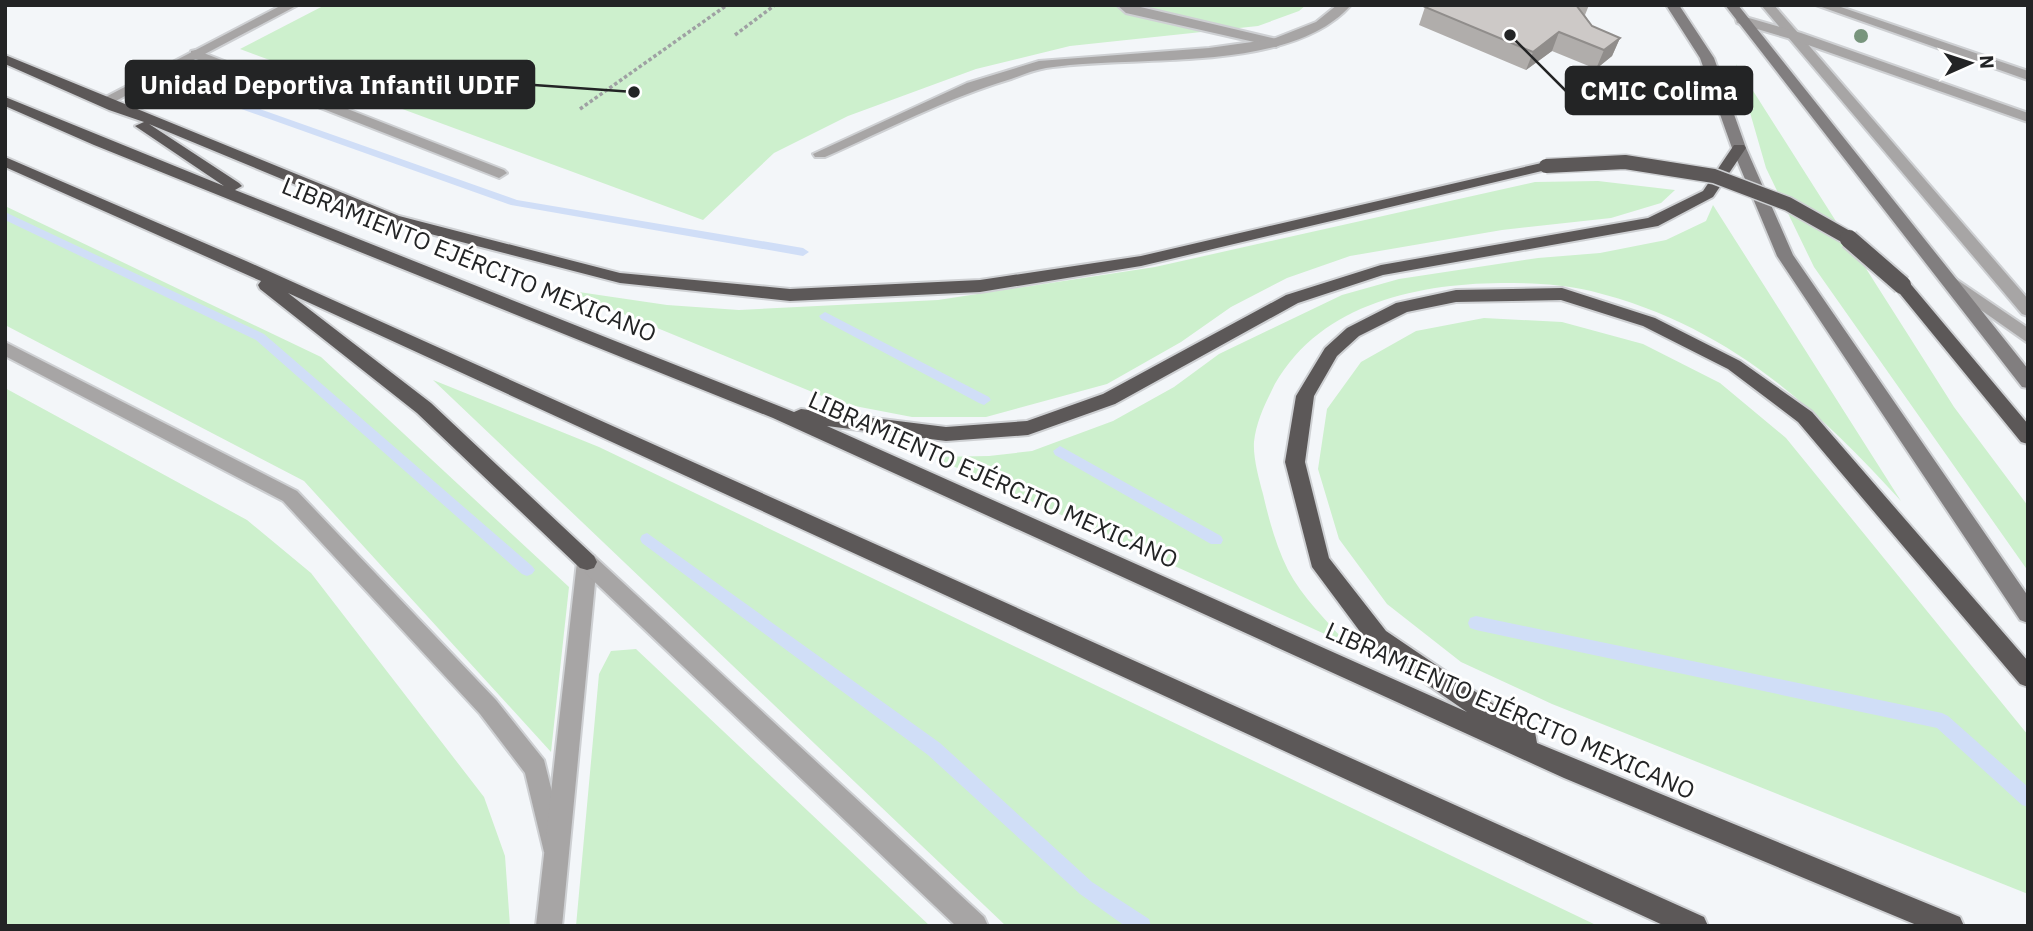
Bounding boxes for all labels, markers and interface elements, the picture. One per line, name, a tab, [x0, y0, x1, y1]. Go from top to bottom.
north arrow	[1935, 28, 2005, 98]
text: N	[1975, 55, 1999, 70]
callout: Unidad Deportiva Infantil UDIF	[126, 61, 534, 108]
text: Unidad Deportiva Infantil UDIF	[140, 67, 520, 101]
callout: CMIC Colima	[1566, 67, 1752, 114]
text: CMIC Colima	[1580, 73, 1738, 107]
street label: LIBRAMIENTO EJÉRCITO MEXICANO	[277, 169, 661, 349]
street label: LIBRAMIENTO EJÉRCITO MEXICANO	[804, 383, 1183, 575]
street label: LIBRAMIENTO EJÉRCITO MEXICANO	[1321, 614, 1700, 806]

